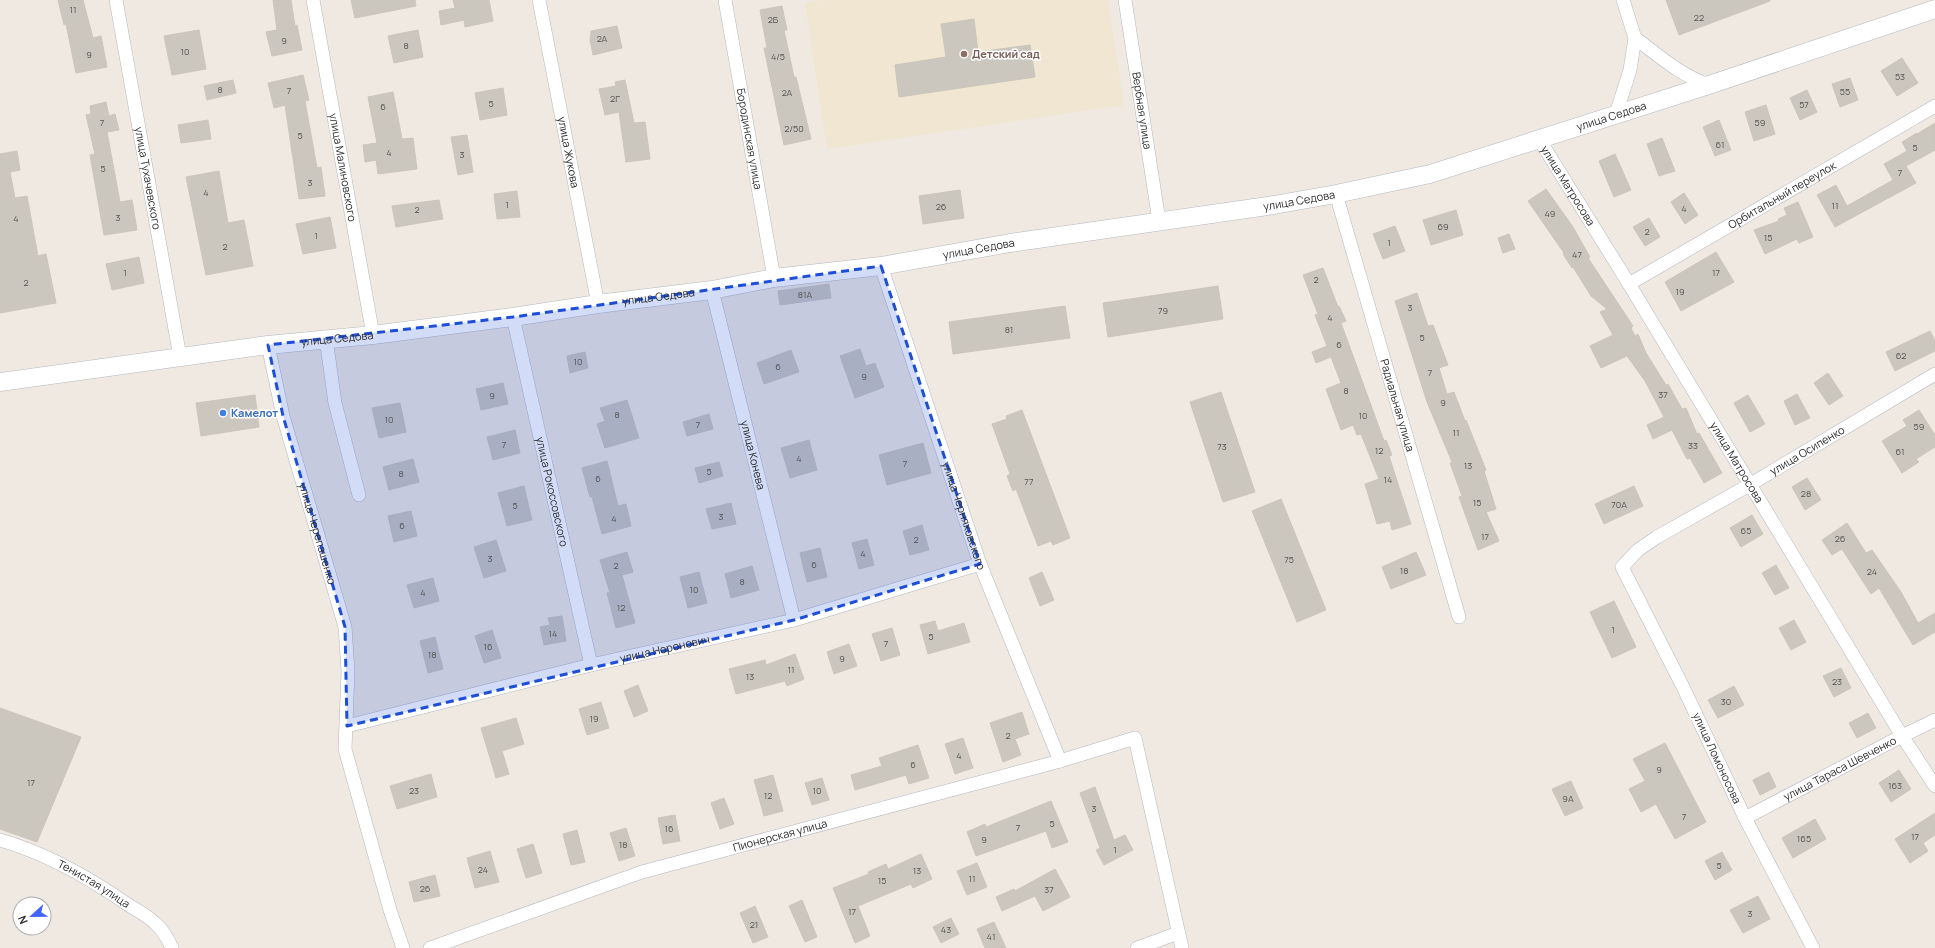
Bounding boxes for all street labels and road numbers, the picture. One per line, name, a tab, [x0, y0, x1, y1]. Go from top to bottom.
street label: Вербная улица	[1129, 71, 1156, 150]
street label: Бородинская улица	[734, 87, 766, 191]
street label: улица Седова	[1574, 97, 1648, 134]
street label: улица Малиновского	[326, 112, 361, 223]
street label: улица Жукова	[555, 115, 583, 189]
street label: улица Тухачевского	[132, 125, 165, 231]
street label: улица Матросова	[1538, 143, 1599, 228]
street label: Орбитальный переулок	[1725, 157, 1839, 232]
street label: улица Седова	[1262, 186, 1336, 213]
street label: улица Седова	[941, 234, 1015, 262]
street label: улица Седова	[621, 284, 695, 308]
street label: улица Седова	[300, 327, 374, 349]
street label: Радиальная улица	[1377, 357, 1418, 453]
street label: улица Конева	[738, 419, 769, 491]
street label: улица Матросова	[1707, 419, 1767, 505]
street label: улица Осипенко	[1767, 422, 1848, 478]
street label: улица Рокоссовского	[533, 435, 572, 548]
street label: улица Черняховского	[939, 459, 990, 572]
street label: улица Черепашенко	[296, 481, 340, 586]
street label: улица Норонович	[618, 631, 711, 665]
street label: улица Ломоносова	[1690, 710, 1745, 806]
street label: улица Тараса Шевченко	[1781, 732, 1899, 804]
street label: Пионерская улица	[731, 815, 829, 855]
street label: Тенистая улица	[56, 856, 133, 911]

